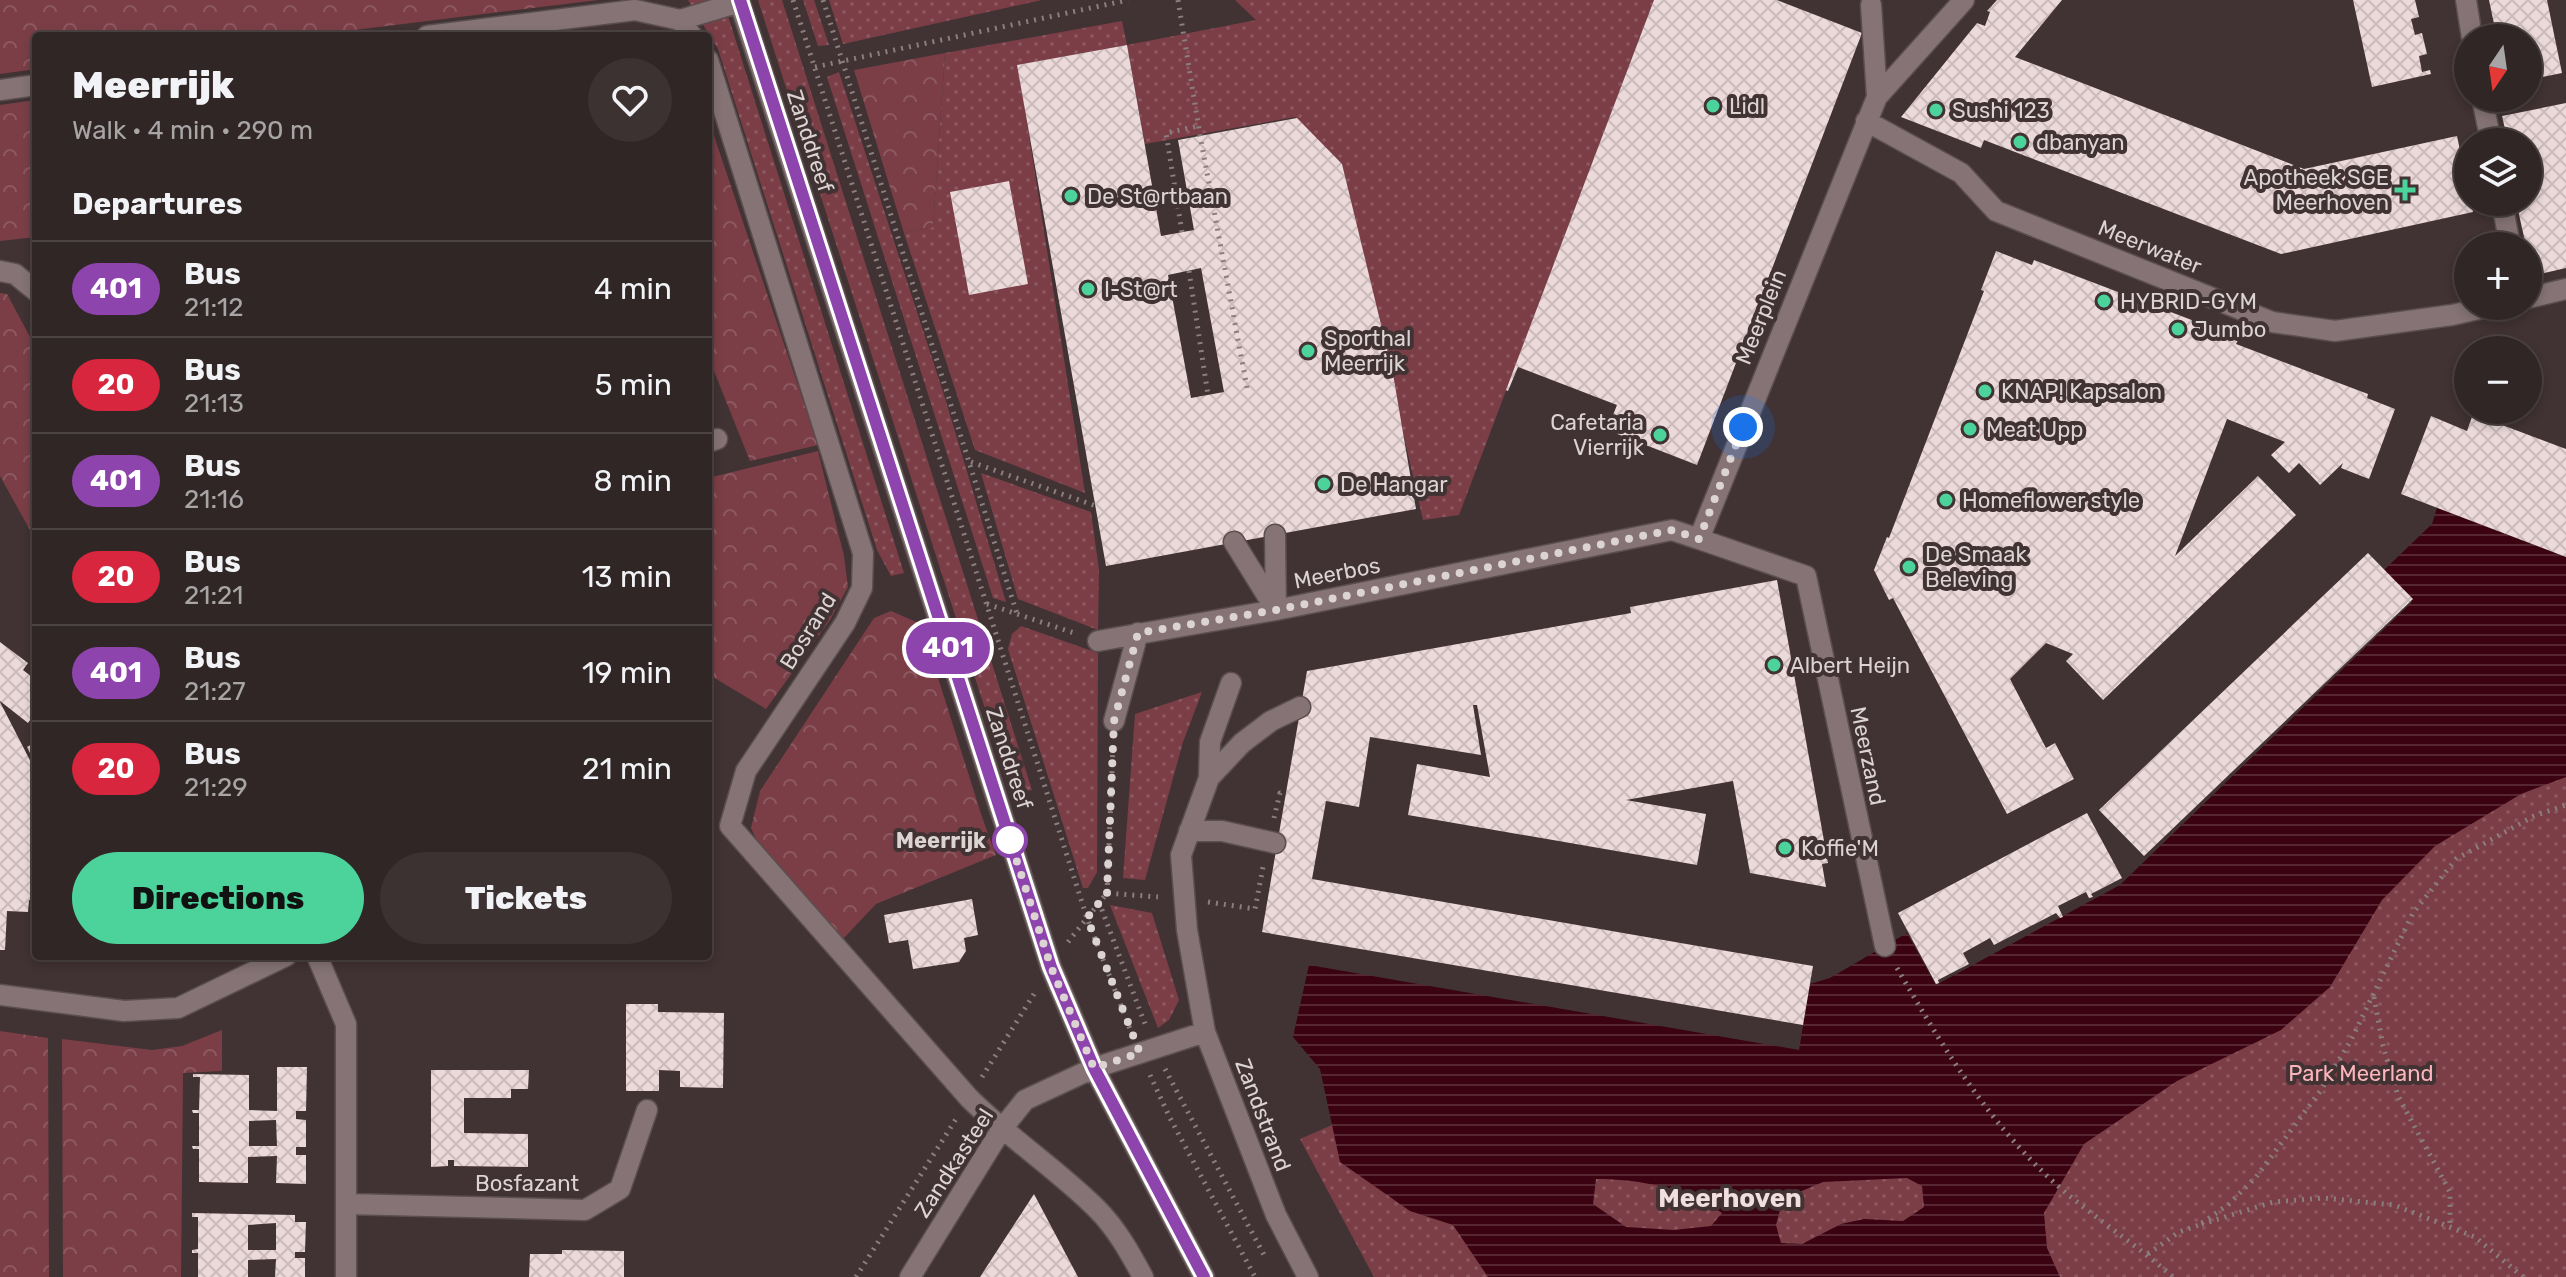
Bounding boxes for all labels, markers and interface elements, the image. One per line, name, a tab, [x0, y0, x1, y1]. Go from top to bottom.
north arrow	[2454, 24, 2542, 112]
map controls	[2454, 24, 2542, 424]
button: heart	[588, 58, 672, 142]
text: Meerrijk	[72, 62, 234, 108]
street label: Zanddreef	[781, 86, 839, 196]
place label: Lidl	[1729, 93, 1765, 120]
marker: Lidl	[1704, 97, 1722, 115]
place label: Sushi 123	[1952, 97, 2050, 124]
marker: Sushi 123	[1927, 101, 1945, 119]
text: Walk · 4 min · 290 m	[72, 115, 313, 146]
button: layers	[2454, 128, 2542, 216]
place label: dbanyan	[2036, 129, 2125, 156]
marker: dbanyan	[2011, 133, 2029, 151]
place label: Apotheek SGE Meerhoven	[2243, 164, 2389, 216]
marker: Apotheek SGE Meerhoven	[2396, 181, 2414, 199]
place label: De St@rtbaan	[1087, 183, 1228, 210]
text: Departures	[72, 186, 243, 222]
marker: De St@rtbaan	[1062, 187, 1080, 205]
street label: Meerwater	[2094, 214, 2206, 280]
button: +	[2454, 232, 2542, 320]
text: Bus	[184, 256, 241, 292]
street label: Meerplein	[1730, 266, 1792, 368]
text: 4 min	[594, 271, 672, 307]
text: 401	[90, 272, 142, 305]
place label: I-St@rt	[1104, 276, 1178, 303]
marker: I-St@rt	[1079, 280, 1097, 298]
place label: HYBRID-GYM	[2120, 288, 2257, 315]
text: 21:12	[184, 292, 243, 323]
marker: HYBRID-GYM	[2095, 292, 2113, 310]
place label: Jumbo	[2194, 316, 2266, 343]
marker: Jumbo	[2169, 320, 2187, 338]
place label: Sporthal Meerrijk	[1324, 325, 1411, 377]
button: −	[2454, 336, 2542, 424]
marker: Sporthal Meerrijk	[1299, 342, 1317, 360]
text: Bus	[184, 352, 241, 388]
text: 5 min	[595, 367, 672, 403]
text: 20	[97, 368, 135, 401]
place label: KNAP! Kapsalon	[2001, 378, 2162, 405]
marker: KNAP! Kapsalon	[1976, 382, 1994, 400]
text: 21:13	[184, 388, 244, 419]
your location	[1723, 407, 1763, 447]
place label: Cafetaria Vierrijk	[1550, 409, 1645, 461]
place label: Meat Upp	[1986, 416, 2083, 443]
marker: Meat Upp	[1961, 420, 1979, 438]
marker: Cafetaria Vierrijk	[1651, 426, 1669, 444]
text: Bus	[184, 448, 241, 484]
text: 8 min	[593, 463, 672, 499]
text: 401	[90, 464, 142, 497]
place label: De Hangar	[1340, 471, 1448, 498]
marker: De Hangar	[1315, 475, 1333, 493]
text: 21:16	[184, 484, 244, 515]
place label: Homeflower style	[1962, 487, 2140, 514]
marker: Homeflower style	[1937, 491, 1955, 509]
place label: De Smaak Beleving	[1925, 541, 2027, 593]
text: Bus	[184, 544, 241, 580]
street label: Meerbos	[1292, 551, 1382, 595]
marker: De Smaak Beleving	[1900, 558, 1918, 576]
text: 13 min	[582, 559, 672, 595]
text: 20	[97, 560, 135, 593]
text: 21:21	[184, 580, 243, 611]
street label: Bosrand	[774, 588, 842, 674]
line badge: 401	[902, 622, 994, 674]
text: 401	[922, 631, 974, 664]
text: Bus	[184, 640, 241, 676]
place label: Albert Heijn	[1790, 652, 1910, 679]
text: 19 min	[582, 655, 672, 691]
text: 401	[90, 656, 142, 689]
marker: Albert Heijn	[1765, 656, 1783, 674]
text: 21:27	[184, 676, 246, 707]
street label: Zanddreef	[980, 703, 1038, 813]
street label: Meerzand	[1844, 704, 1892, 808]
text: Bus	[184, 736, 241, 772]
text: 21 min	[582, 751, 672, 787]
text: 20	[97, 752, 135, 785]
text: 21:29	[184, 772, 248, 803]
marker: Meerrijk	[993, 823, 1027, 857]
place label: Meerrijk	[896, 827, 986, 854]
place label: Koffie'M	[1801, 835, 1879, 862]
marker: Koffie'M	[1776, 839, 1794, 857]
button: Directions	[72, 852, 364, 944]
button: Tickets	[380, 852, 672, 944]
street label: Zandstrand	[1229, 1055, 1297, 1175]
park label: Park Meerland	[2288, 1060, 2434, 1087]
street label: Zandkasteel	[909, 1103, 999, 1223]
street label: Bosfazant	[475, 1170, 579, 1197]
district label: Meerhoven	[1658, 1183, 1802, 1214]

